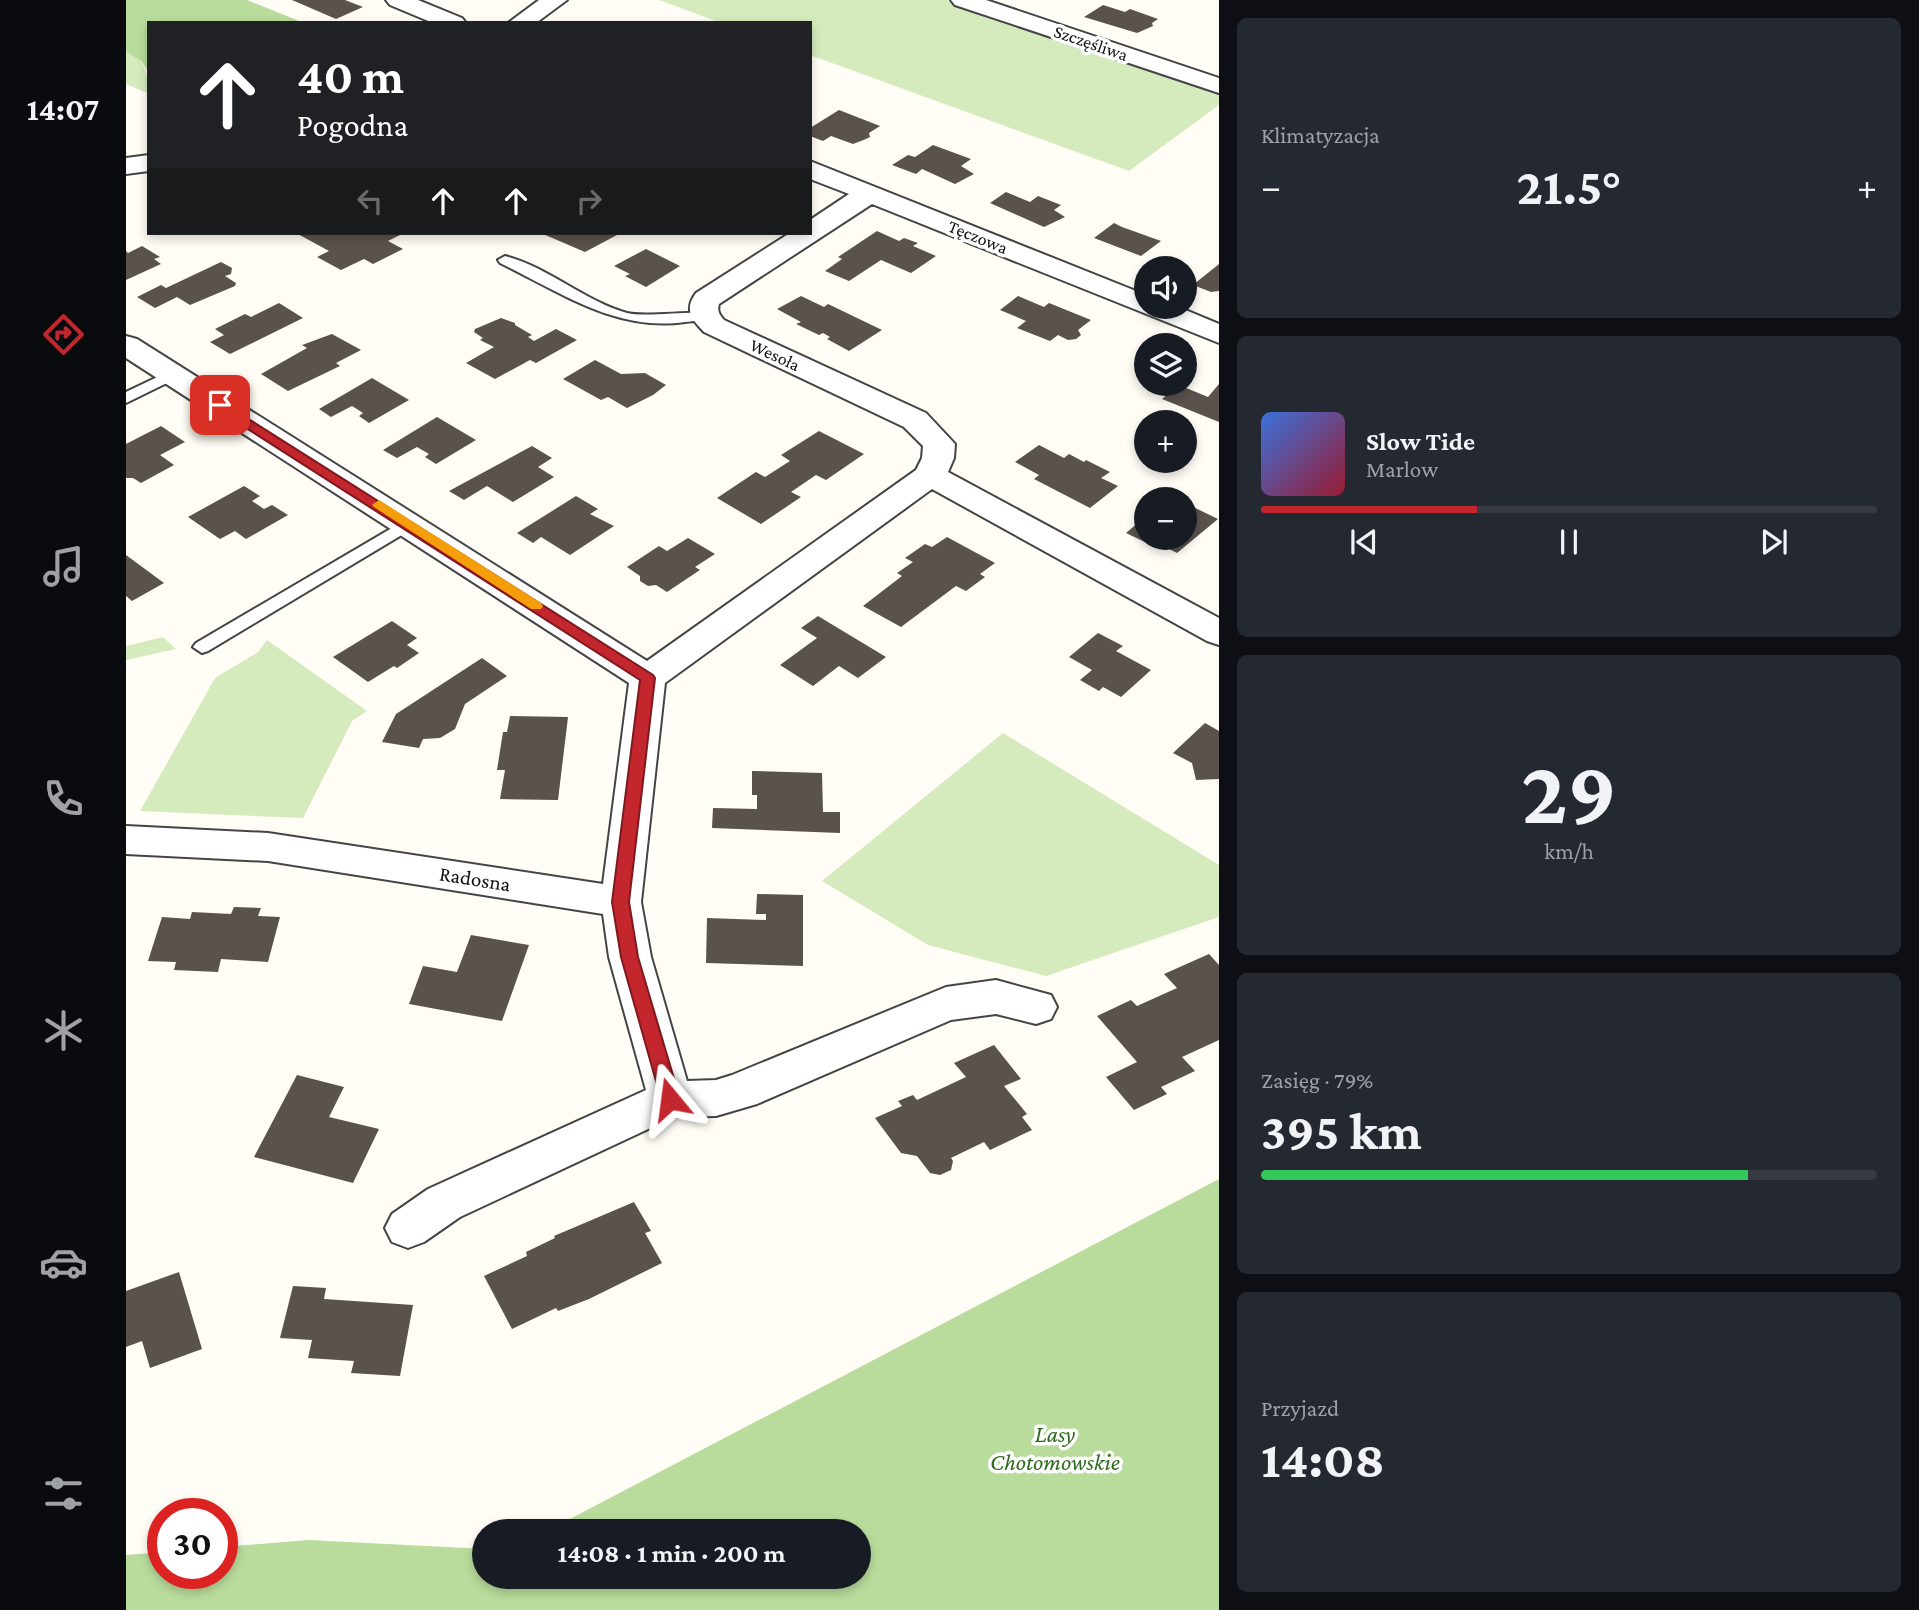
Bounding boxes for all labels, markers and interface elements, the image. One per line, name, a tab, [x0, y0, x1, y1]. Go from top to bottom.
street label: Szczęśliwa	[1051, 21, 1131, 65]
icon: ahead	[182, 49, 273, 140]
text: 40 m	[297, 49, 404, 104]
text: 14:07	[27, 91, 99, 127]
text: Pogodna	[297, 107, 408, 143]
text: Klimatyzacja	[1261, 122, 1380, 148]
text: 21.5°	[1517, 157, 1622, 215]
text: −	[1261, 165, 1281, 207]
text: +	[1857, 165, 1877, 207]
icon: left	[351, 182, 389, 220]
icon: ahead	[424, 182, 462, 220]
icon: ahead	[497, 182, 535, 220]
icon: right	[570, 182, 608, 220]
street label: Tęczowa	[945, 216, 1011, 258]
map controls	[1134, 256, 1197, 550]
button: sound	[1134, 256, 1197, 319]
icon: directions	[39, 310, 88, 359]
button: layers	[1134, 333, 1197, 396]
street label: Wesoła	[747, 335, 803, 375]
pin	[190, 375, 250, 435]
icon: arrive	[201, 386, 239, 424]
button: +	[1134, 410, 1197, 473]
text: Slow Tide	[1366, 427, 1475, 456]
text: Marlow	[1366, 456, 1438, 482]
button: −	[1134, 487, 1197, 550]
icon: previous	[1345, 523, 1383, 561]
icon: pause	[1550, 523, 1588, 561]
icon: next	[1755, 523, 1793, 561]
icon: music	[39, 542, 88, 591]
text: 29	[1521, 741, 1617, 843]
icon: phone	[39, 774, 88, 823]
text: km/h	[1544, 838, 1594, 864]
street label: Radosna	[438, 862, 513, 897]
icon: climate	[39, 1006, 88, 1055]
position arrow	[633, 1062, 707, 1136]
text: Zasięg · 79%	[1261, 1067, 1373, 1093]
text: 395 km	[1261, 1102, 1422, 1160]
icon: car	[39, 1238, 88, 1287]
text: Przyjazd	[1261, 1395, 1339, 1421]
park label: Lasy Chotomowskie	[990, 1420, 1120, 1475]
text: 14:08	[1261, 1430, 1385, 1488]
icon: filters	[39, 1469, 88, 1518]
speed limit sign: 30	[147, 1498, 238, 1589]
text: 14:08 · 1 min · 200 m	[557, 1539, 786, 1568]

